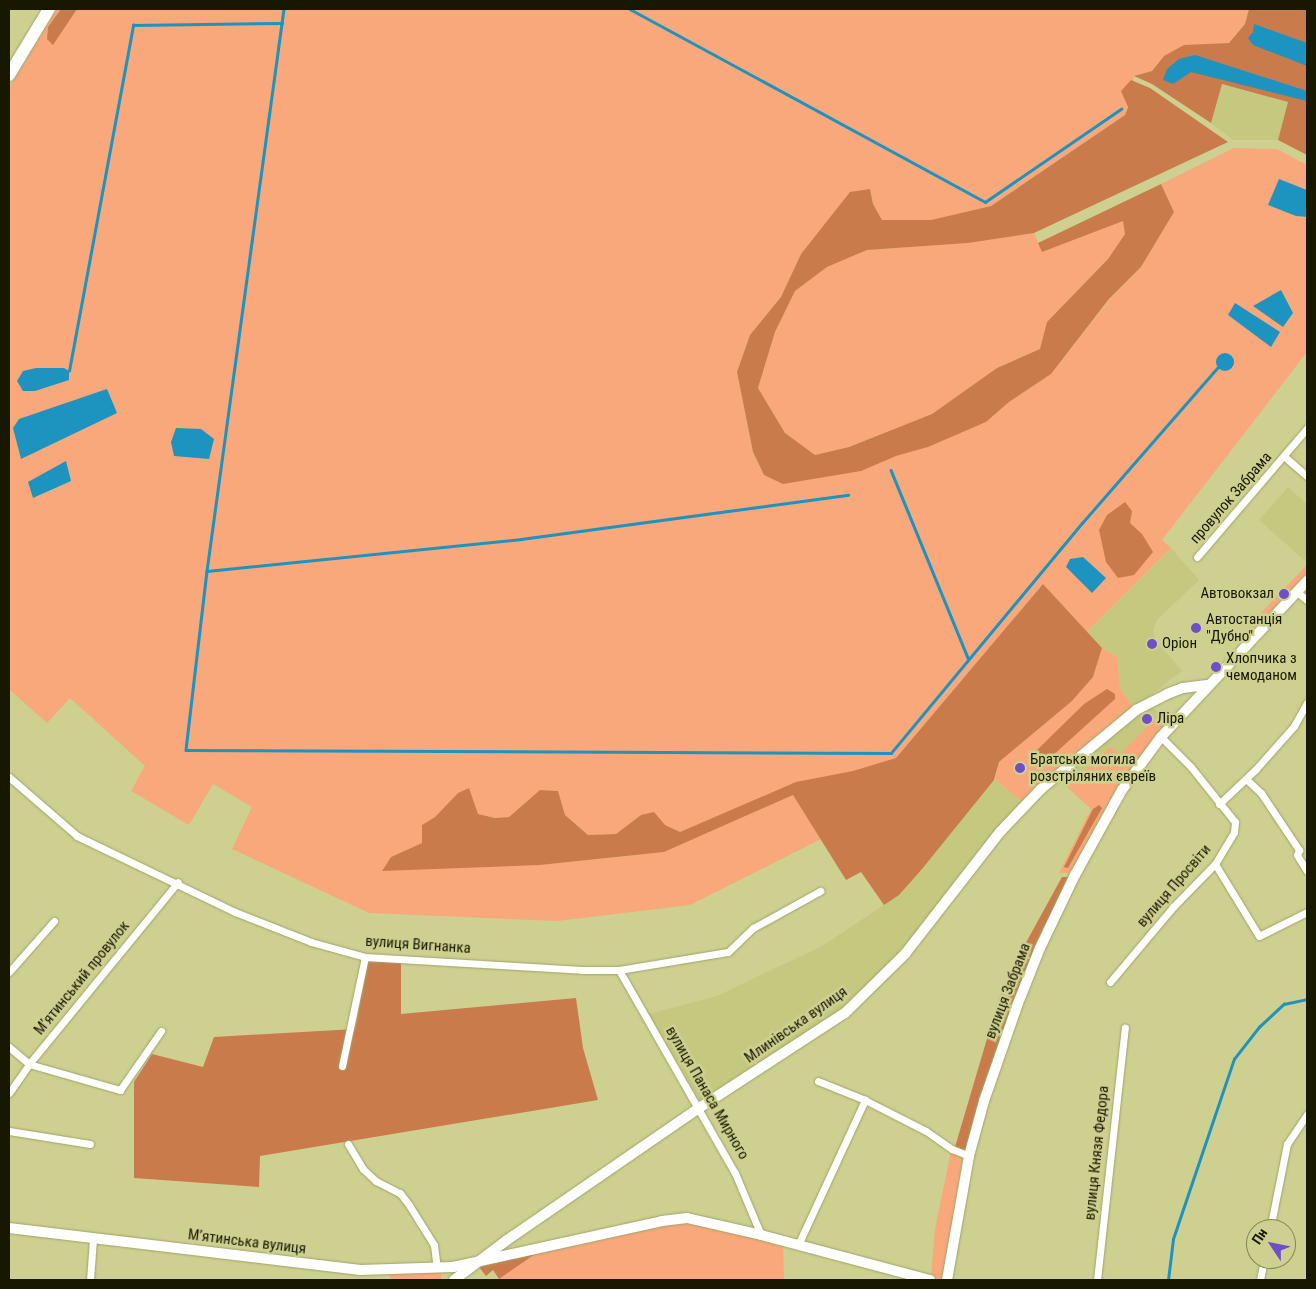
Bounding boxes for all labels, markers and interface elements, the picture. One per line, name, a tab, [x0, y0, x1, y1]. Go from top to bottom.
street label: провулок Забрама	[1186, 449, 1276, 547]
place label: Автовокзал	[1200, 585, 1274, 603]
marker: Автовокзал	[1278, 588, 1290, 600]
place label: Автостанція "Дубно"	[1206, 610, 1282, 645]
marker: Автостанція "Дубно"	[1190, 622, 1202, 634]
place label: Оріон	[1162, 635, 1197, 653]
marker: Оріон	[1146, 638, 1158, 650]
place label: Хлопчика з чемоданом	[1226, 649, 1297, 684]
marker: Хлопчика з чемоданом	[1210, 661, 1222, 673]
place label: Ліра	[1157, 710, 1184, 728]
marker: Ліра	[1141, 713, 1153, 725]
place label: Братська могила розстріляних євреїв	[1030, 750, 1156, 785]
marker: Братська могила розстріляних євреїв	[1014, 762, 1026, 774]
street label: вулиця Просвіти	[1133, 841, 1215, 931]
street label: Мʼятинський провулок	[30, 917, 134, 1039]
street label: вулиця Вигнанка	[365, 932, 471, 958]
street label: вулиця Забрама	[982, 941, 1034, 1041]
street label: Млинівська вулиця	[741, 983, 851, 1067]
street label: вулиця Панаса Мирного	[662, 1023, 752, 1163]
street label: вулиця Князя Федора	[1081, 1085, 1113, 1221]
north arrow	[1246, 1219, 1296, 1269]
text: Пн	[1248, 1225, 1270, 1247]
street label: Мʼятинська вулиця	[187, 1226, 307, 1258]

